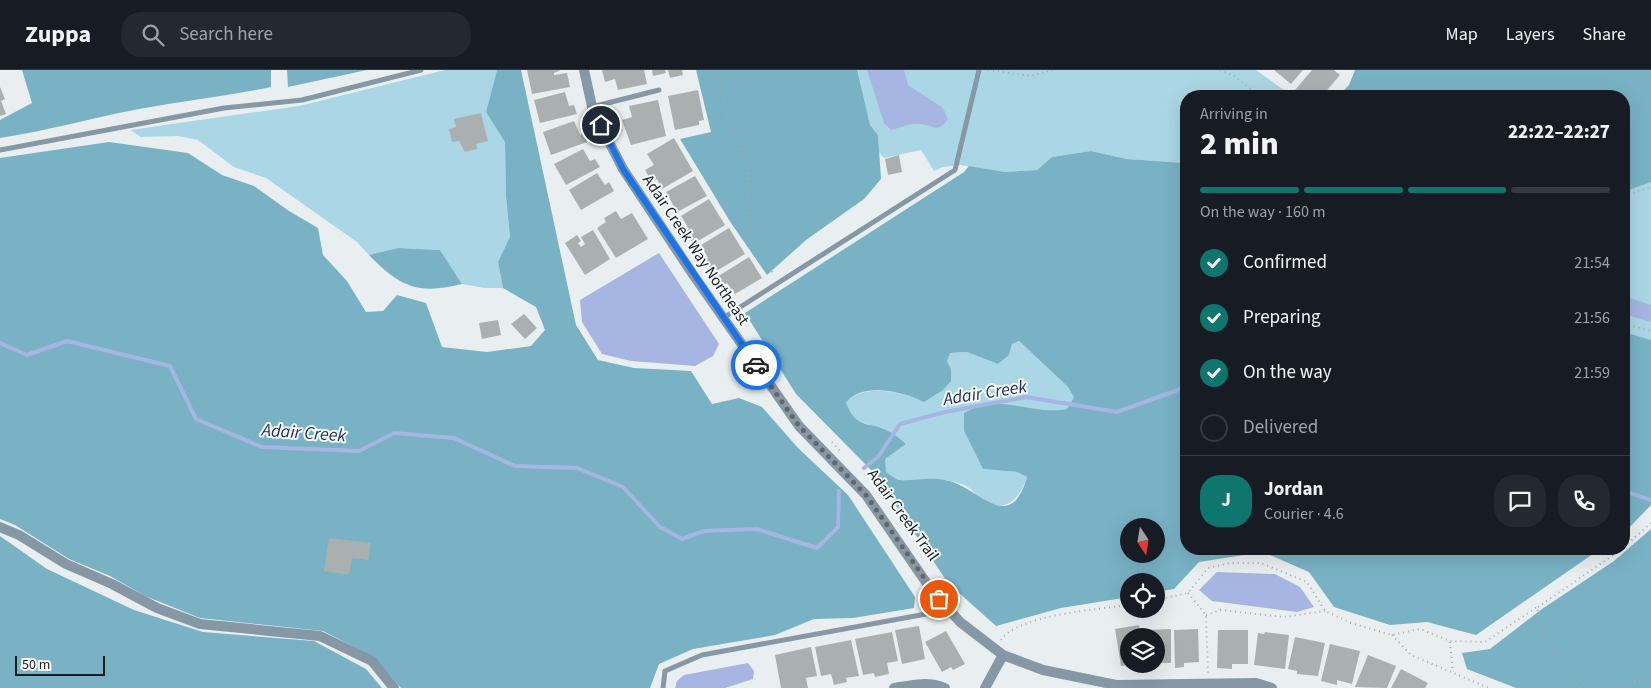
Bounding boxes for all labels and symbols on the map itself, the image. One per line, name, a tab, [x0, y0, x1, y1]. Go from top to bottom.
pin	[580, 104, 622, 146]
street label: Adair Creek Way Northeast	[637, 170, 755, 330]
courier	[731, 340, 781, 390]
water label: Adair Creek	[940, 374, 1029, 412]
water label: Adair Creek	[260, 418, 347, 448]
street label: Adair Creek Trail	[862, 464, 944, 566]
north arrow	[1120, 518, 1165, 562]
pin	[918, 578, 960, 620]
scale bar	[15, 653, 105, 676]

